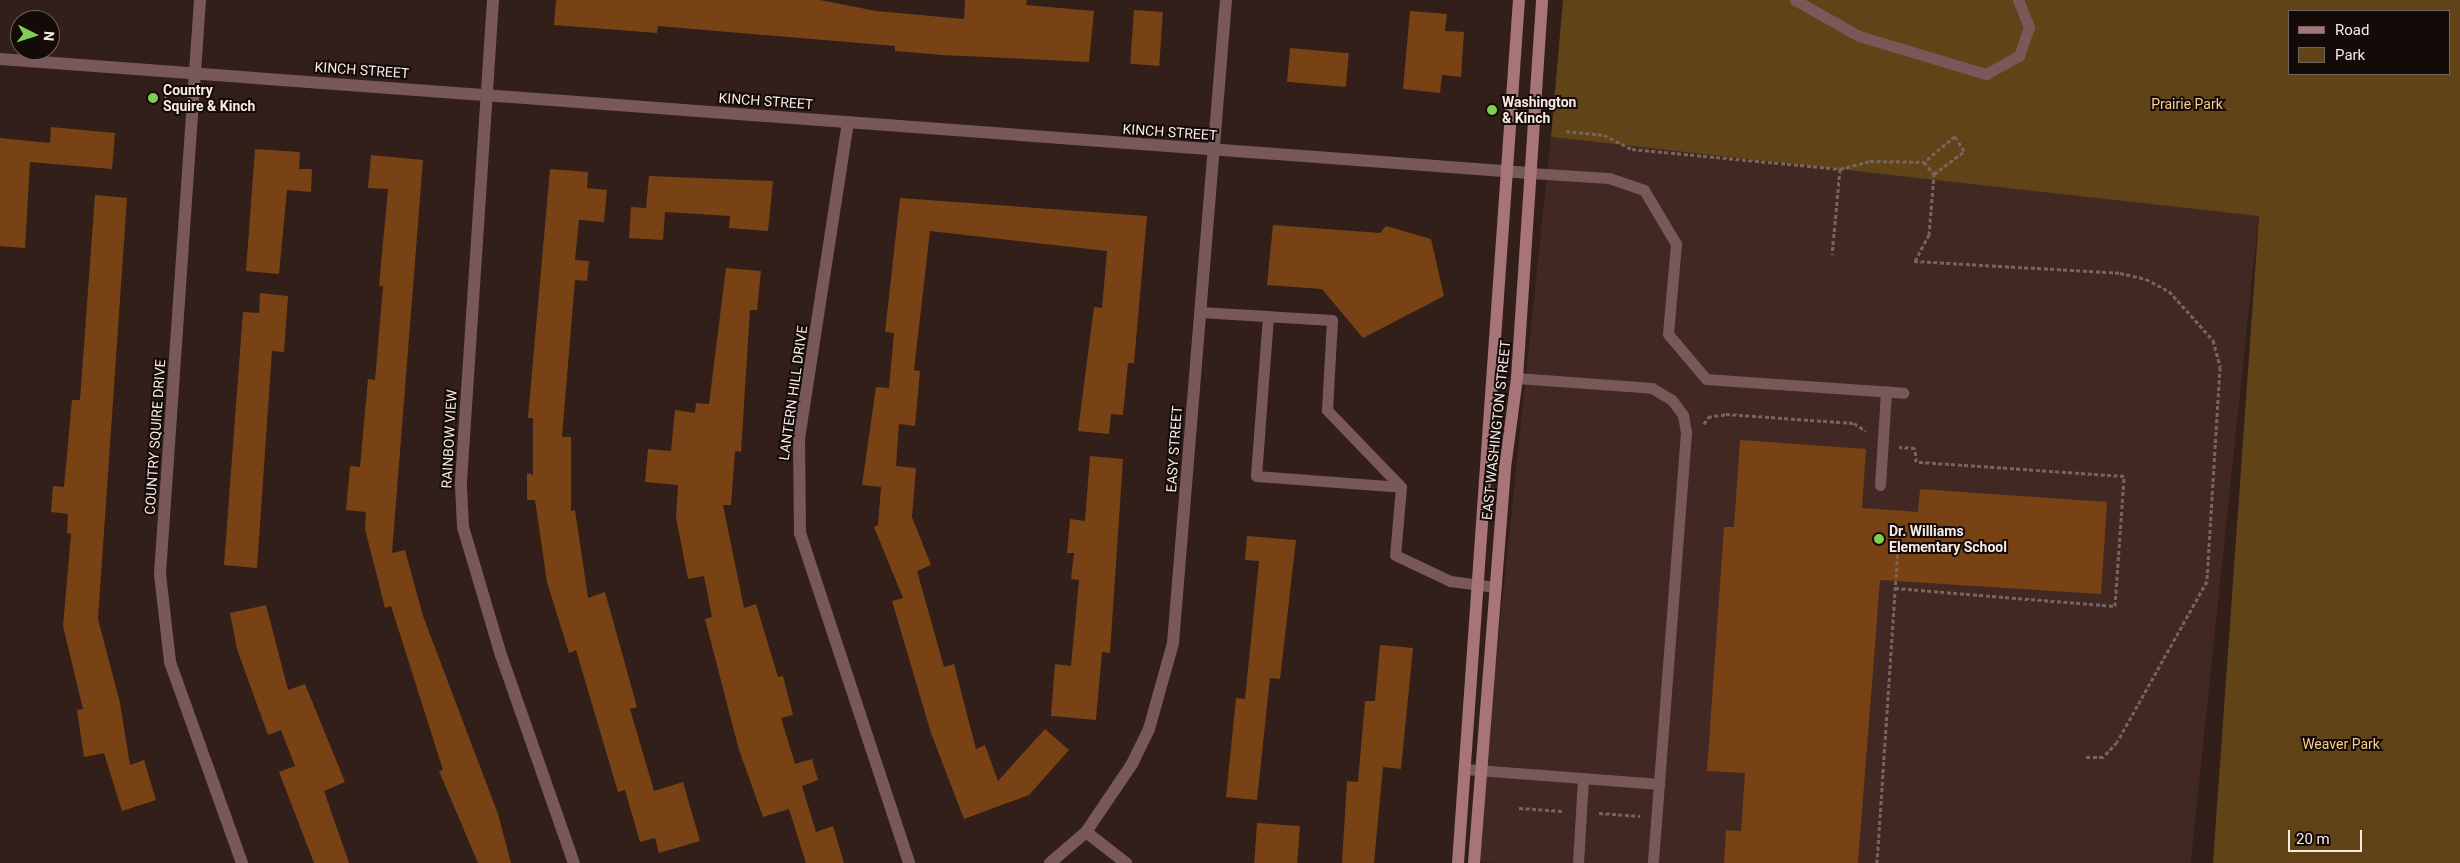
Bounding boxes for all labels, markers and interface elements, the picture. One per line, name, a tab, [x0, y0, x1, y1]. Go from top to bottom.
north arrow	[10, 10, 60, 60]
legend	[2288, 10, 2450, 75]
text: Road	[2335, 21, 2369, 39]
text: N	[41, 31, 57, 42]
text: Park	[2335, 46, 2365, 64]
street label: KINCH STREET	[314, 58, 410, 82]
place label: Country Squire & Kinch	[163, 82, 255, 114]
street label: KINCH STREET	[718, 89, 814, 113]
marker: Country Squire & Kinch	[147, 92, 159, 104]
place label: Washington & Kinch	[1502, 94, 1576, 126]
park label: Prairie Park	[2151, 96, 2223, 112]
marker: Washington & Kinch	[1486, 104, 1498, 116]
street label: KINCH STREET	[1122, 120, 1218, 144]
street label: LANTERN HILL DRIVE	[775, 325, 811, 461]
street label: EAST WASHINGTON STREET	[1478, 339, 1514, 521]
street label: COUNTRY SQUIRE DRIVE	[141, 359, 169, 515]
street label: RAINBOW VIEW	[438, 389, 460, 489]
street label: EASY STREET	[1163, 405, 1185, 493]
place label: Dr. Williams Elementary School	[1889, 523, 2007, 556]
marker: Dr. Williams Elementary School	[1873, 533, 1885, 545]
park label: Weaver Park	[2302, 736, 2380, 752]
scale bar	[2290, 820, 2364, 852]
text: 20 m	[2296, 830, 2330, 848]

